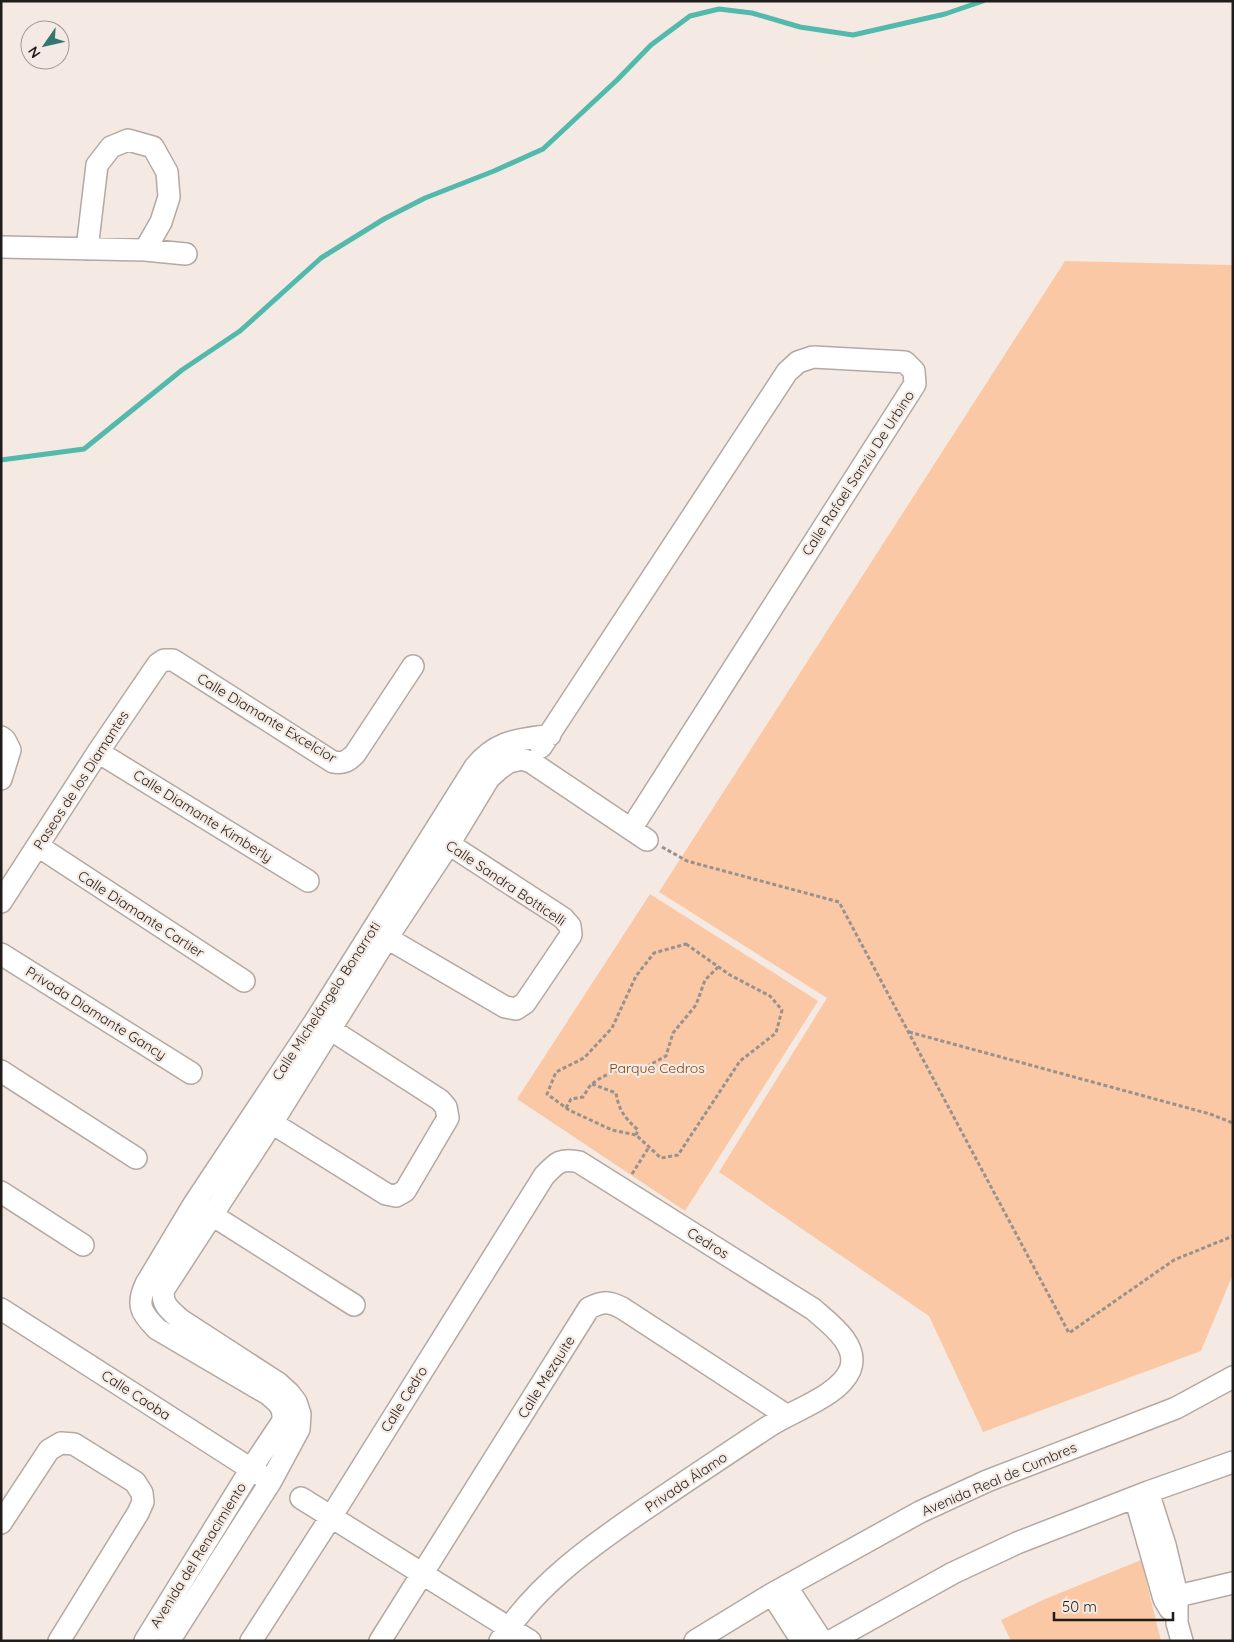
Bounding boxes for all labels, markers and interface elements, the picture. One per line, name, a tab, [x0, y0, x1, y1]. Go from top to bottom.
north arrow	[20, 20, 70, 70]
text: N	[24, 43, 45, 62]
street label: Calle Rafael Sanziu De Urbino	[798, 387, 918, 559]
street label: Calle Diamante Excelcior	[194, 669, 341, 767]
street label: Paseos de los Diamantes	[29, 707, 133, 853]
street label: Calle Diamante Kimberly	[130, 766, 276, 866]
street label: Calle Sandra Botticelli	[443, 836, 569, 930]
street label: Calle Diamante Cartier	[74, 866, 208, 962]
street label: Calle Michelángelo Bonarroti	[268, 918, 384, 1084]
street label: Privada Diamante Gancy	[22, 962, 170, 1064]
park label: Parque Cedros	[609, 1059, 705, 1077]
street label: Cedros	[684, 1223, 732, 1263]
street label: Calle Mezquite	[514, 1332, 579, 1422]
street label: Calle Cedro	[377, 1363, 431, 1435]
street label: Calle Caoba	[98, 1366, 174, 1424]
street label: Avenida Real de Cumbres	[919, 1438, 1079, 1520]
street label: Privada Álamo	[641, 1448, 731, 1516]
street label: Avenida del Renacimiento	[146, 1479, 250, 1631]
scale bar	[1054, 1590, 1173, 1622]
text: 50 m	[1062, 1597, 1097, 1616]

